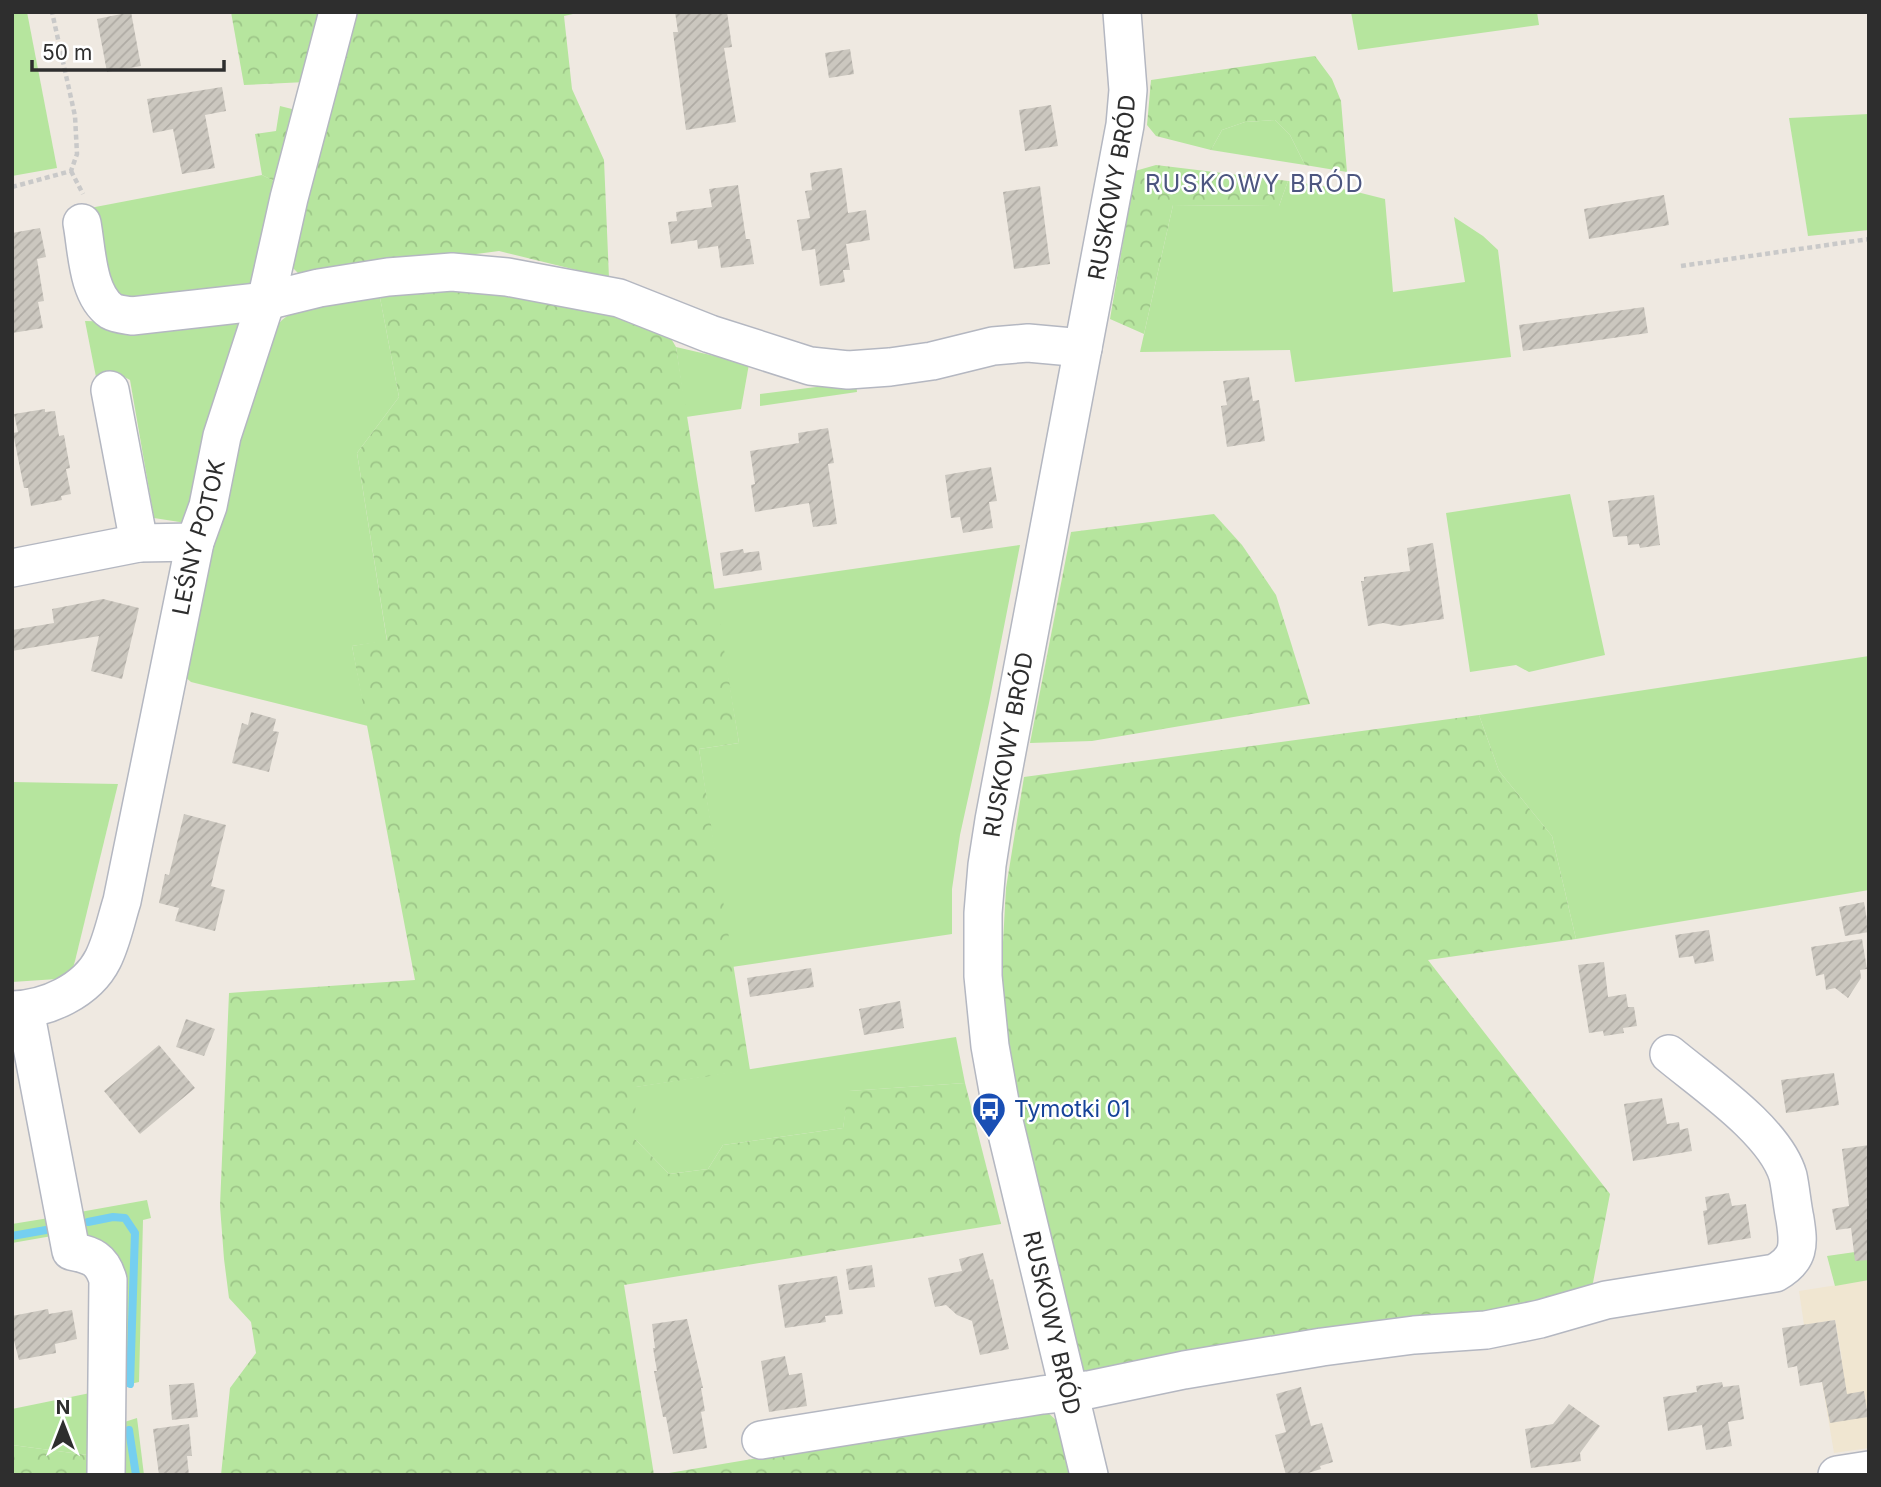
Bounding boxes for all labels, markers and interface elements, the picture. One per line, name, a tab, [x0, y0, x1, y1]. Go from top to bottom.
scale bar	[32, 28, 224, 72]
text: 50 m	[42, 40, 92, 65]
street label: RUSKOWY BRÓD	[1082, 94, 1142, 282]
district label: RUSKOWY BRÓD	[1145, 169, 1365, 198]
street label: LEŚNY POTOK	[166, 457, 231, 618]
street label: RUSKOWY BRÓD	[978, 650, 1039, 839]
bus stop icon: Tymotki 01	[970, 1090, 1008, 1139]
place label: Tymotki 01	[1014, 1095, 1130, 1123]
street label: RUSKOWY BRÓD	[1017, 1228, 1087, 1418]
north arrow	[28, 1389, 98, 1459]
text: N	[56, 1396, 70, 1419]

